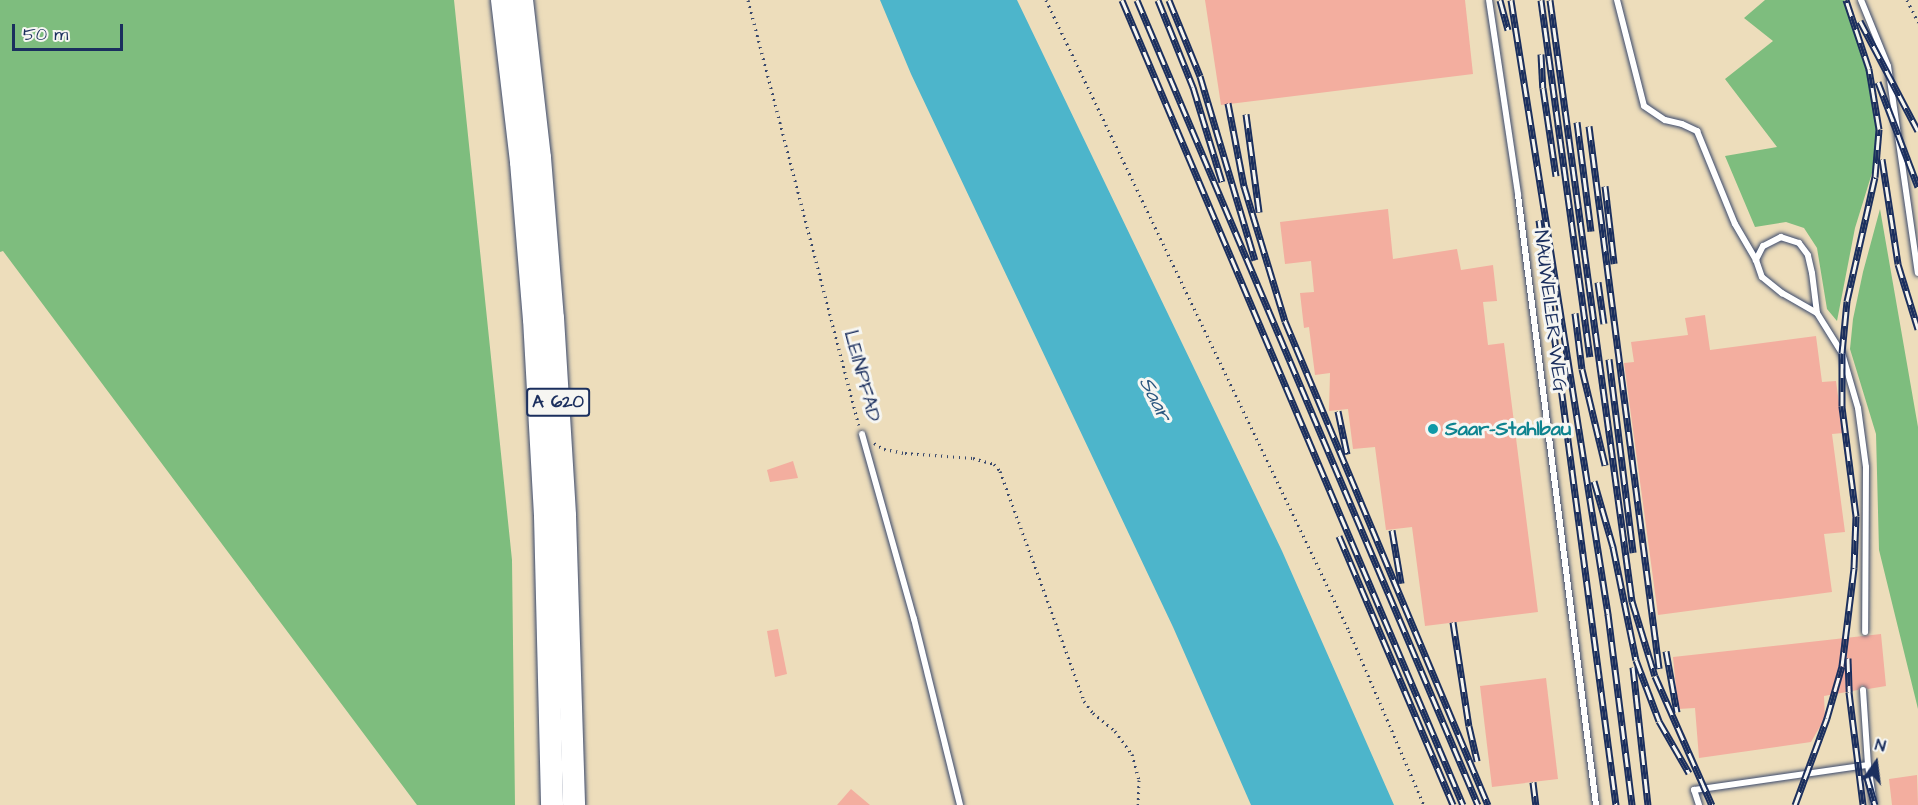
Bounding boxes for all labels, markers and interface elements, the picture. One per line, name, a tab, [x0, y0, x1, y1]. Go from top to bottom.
scale bar	[15, 12, 126, 50]
text: 50 m	[23, 22, 68, 47]
street label: NAUWEILER WEG	[1528, 229, 1572, 393]
street label: LEINPFAD	[838, 328, 886, 424]
water label: Saar	[1133, 373, 1177, 425]
road number: A 620	[525, 387, 591, 417]
place label: Saar-Stahlbau	[1445, 417, 1571, 441]
marker: Saar-Stahlbau	[1426, 422, 1440, 436]
north arrow	[1846, 733, 1906, 793]
text: N	[1873, 734, 1888, 757]

